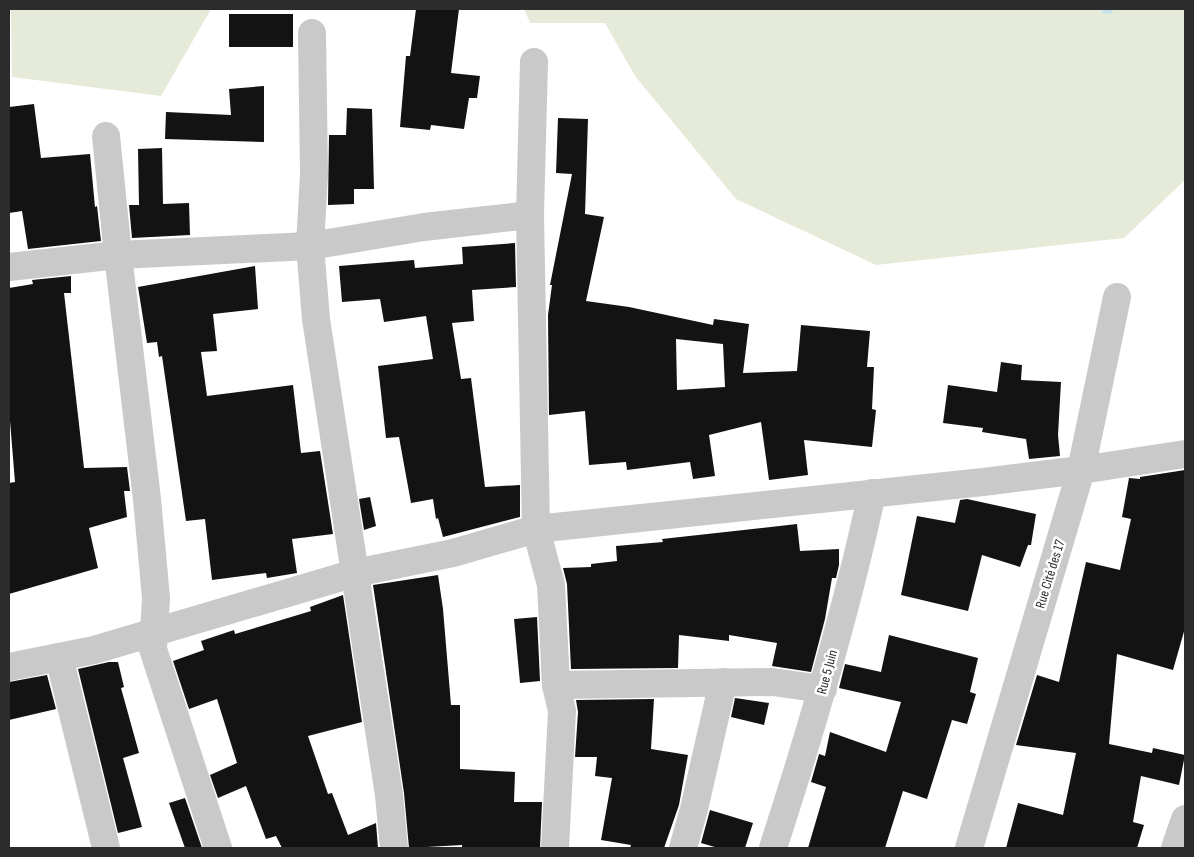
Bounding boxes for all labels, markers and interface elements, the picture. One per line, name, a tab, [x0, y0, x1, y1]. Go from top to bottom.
street label: Rue Cité des 17	[1032, 537, 1069, 610]
street label: Rue 5 Juin	[813, 648, 841, 696]

